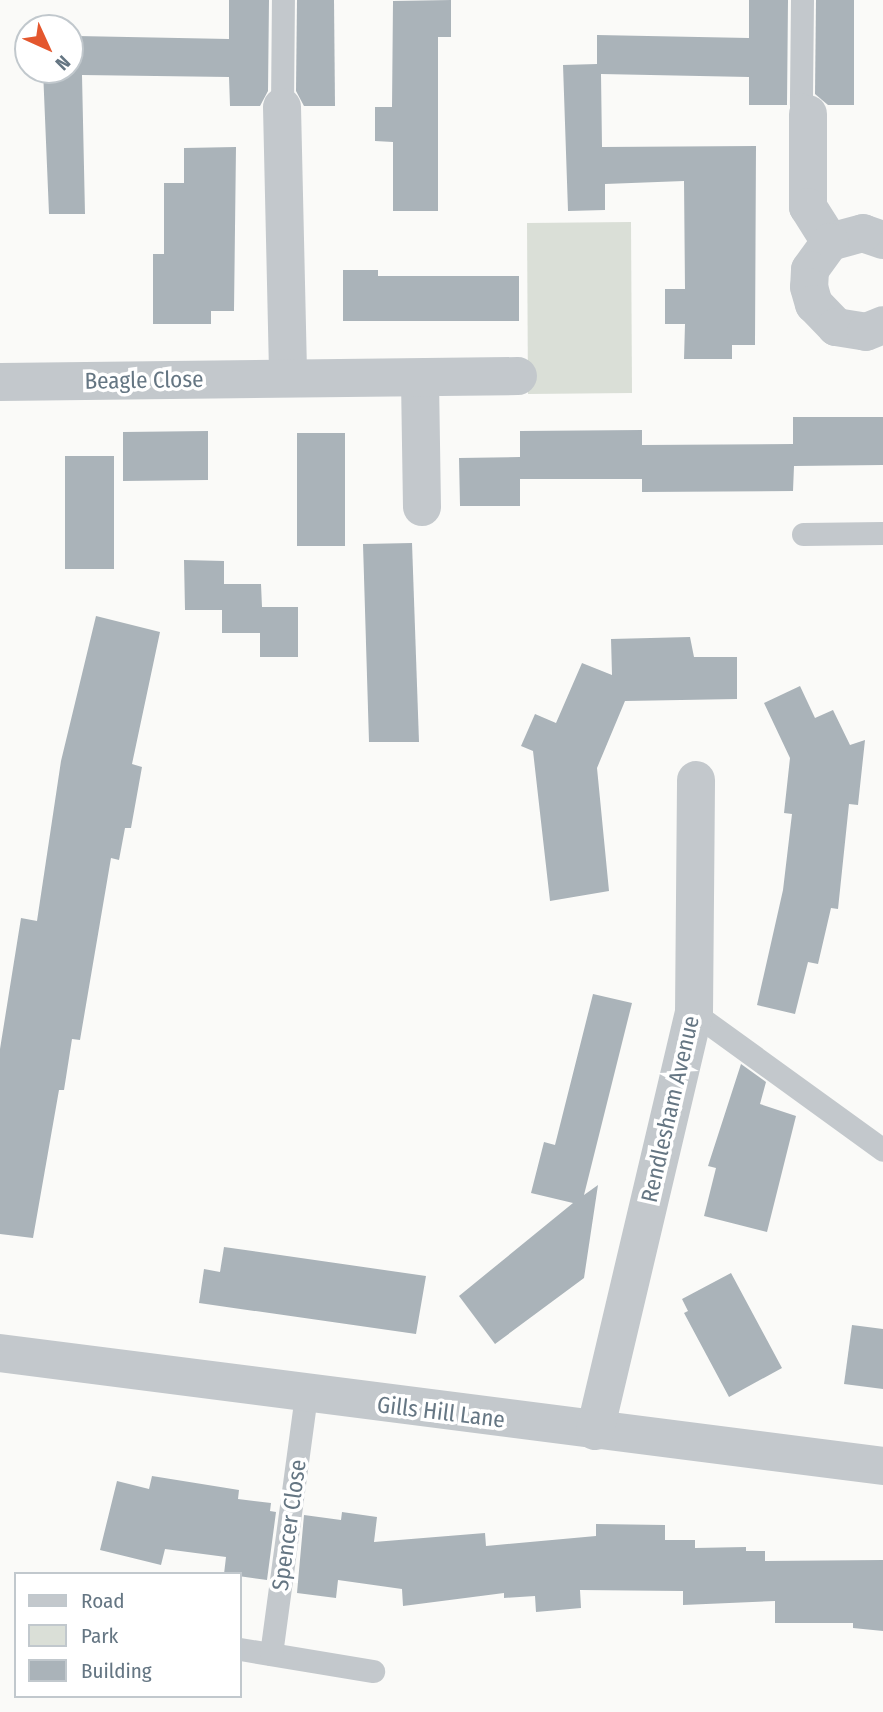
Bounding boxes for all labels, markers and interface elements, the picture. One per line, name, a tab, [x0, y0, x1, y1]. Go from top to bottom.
north arrow	[14, 14, 84, 84]
text: N	[51, 51, 75, 75]
street label: Beagle Close	[84, 365, 204, 395]
street label: Rendlesham Avenue	[635, 1013, 705, 1205]
street label: Gills Hill Lane	[376, 1390, 506, 1434]
street label: Spencer Close	[266, 1458, 312, 1592]
legend	[14, 1572, 242, 1698]
text: Road	[81, 1588, 125, 1614]
text: Park	[81, 1623, 118, 1649]
text: Building	[81, 1658, 152, 1684]

